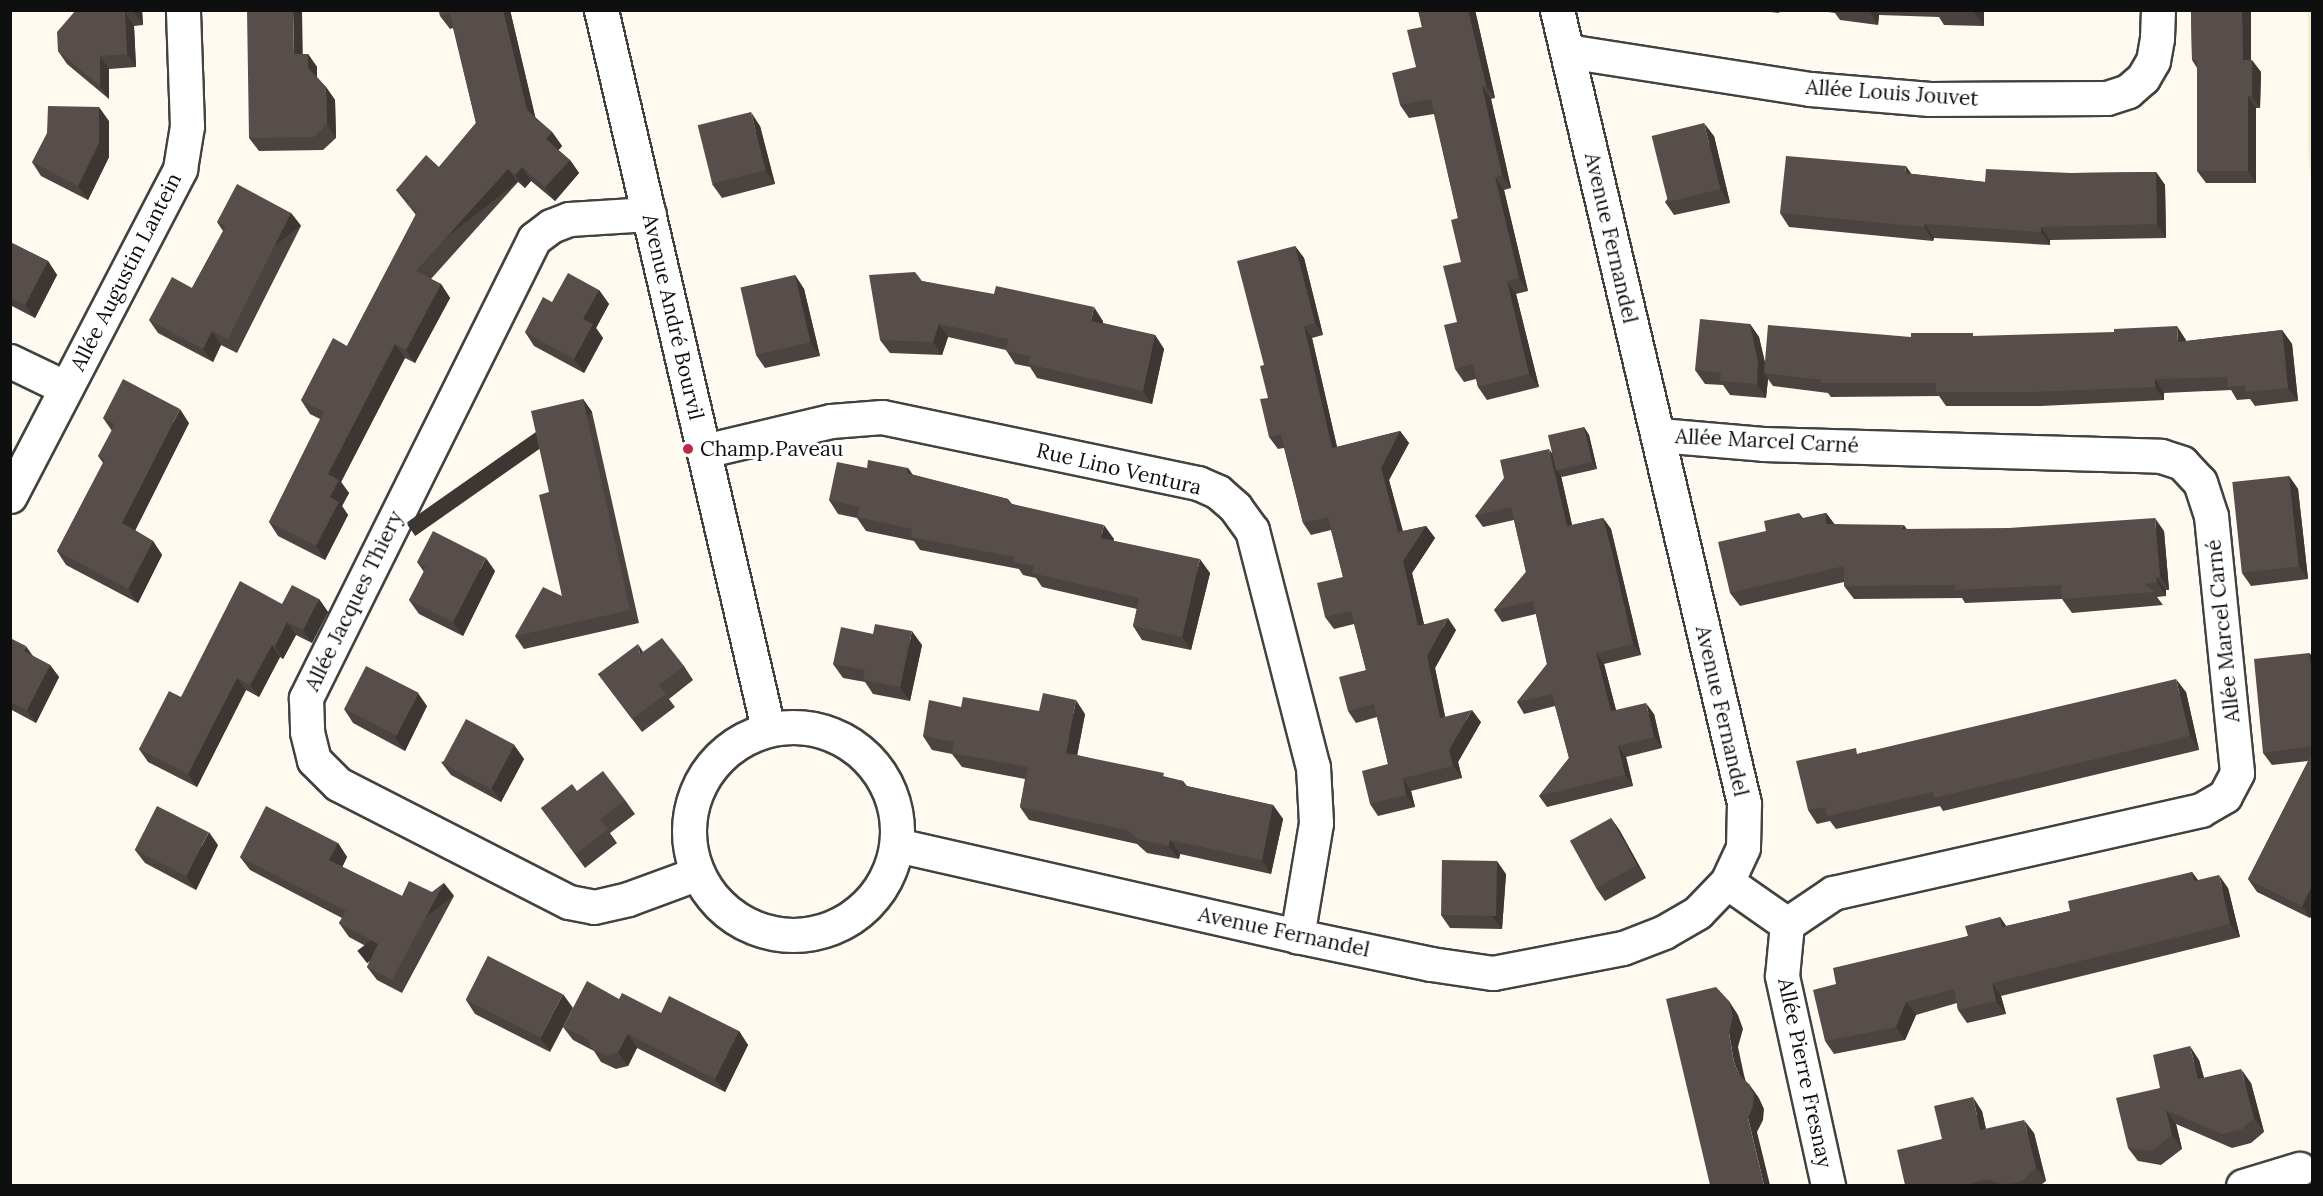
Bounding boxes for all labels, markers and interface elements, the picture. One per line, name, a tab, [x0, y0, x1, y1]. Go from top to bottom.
street label: Allée Louis Jouvet	[1805, 74, 1979, 112]
street label: Avenue Fernandel	[1579, 150, 1643, 326]
street label: Allée Augustin Lantein	[65, 169, 187, 375]
street label: Avenue André Bourvil	[637, 212, 709, 422]
street label: Allée Marcel Carné	[1674, 424, 1860, 458]
place label: Champ Paveau	[700, 436, 843, 462]
street label: Rue Lino Ventura	[1034, 438, 1204, 500]
marker: Champ Paveau	[681, 442, 695, 456]
street label: Allée Jacques Thiery	[299, 507, 409, 695]
street label: Allée Marcel Carné	[2201, 538, 2245, 724]
street label: Avenue Fernandel	[1690, 623, 1754, 799]
street label: Avenue Fernandel	[1196, 902, 1372, 962]
street label: Allée Pierre Fresnay	[1773, 976, 1837, 1170]

